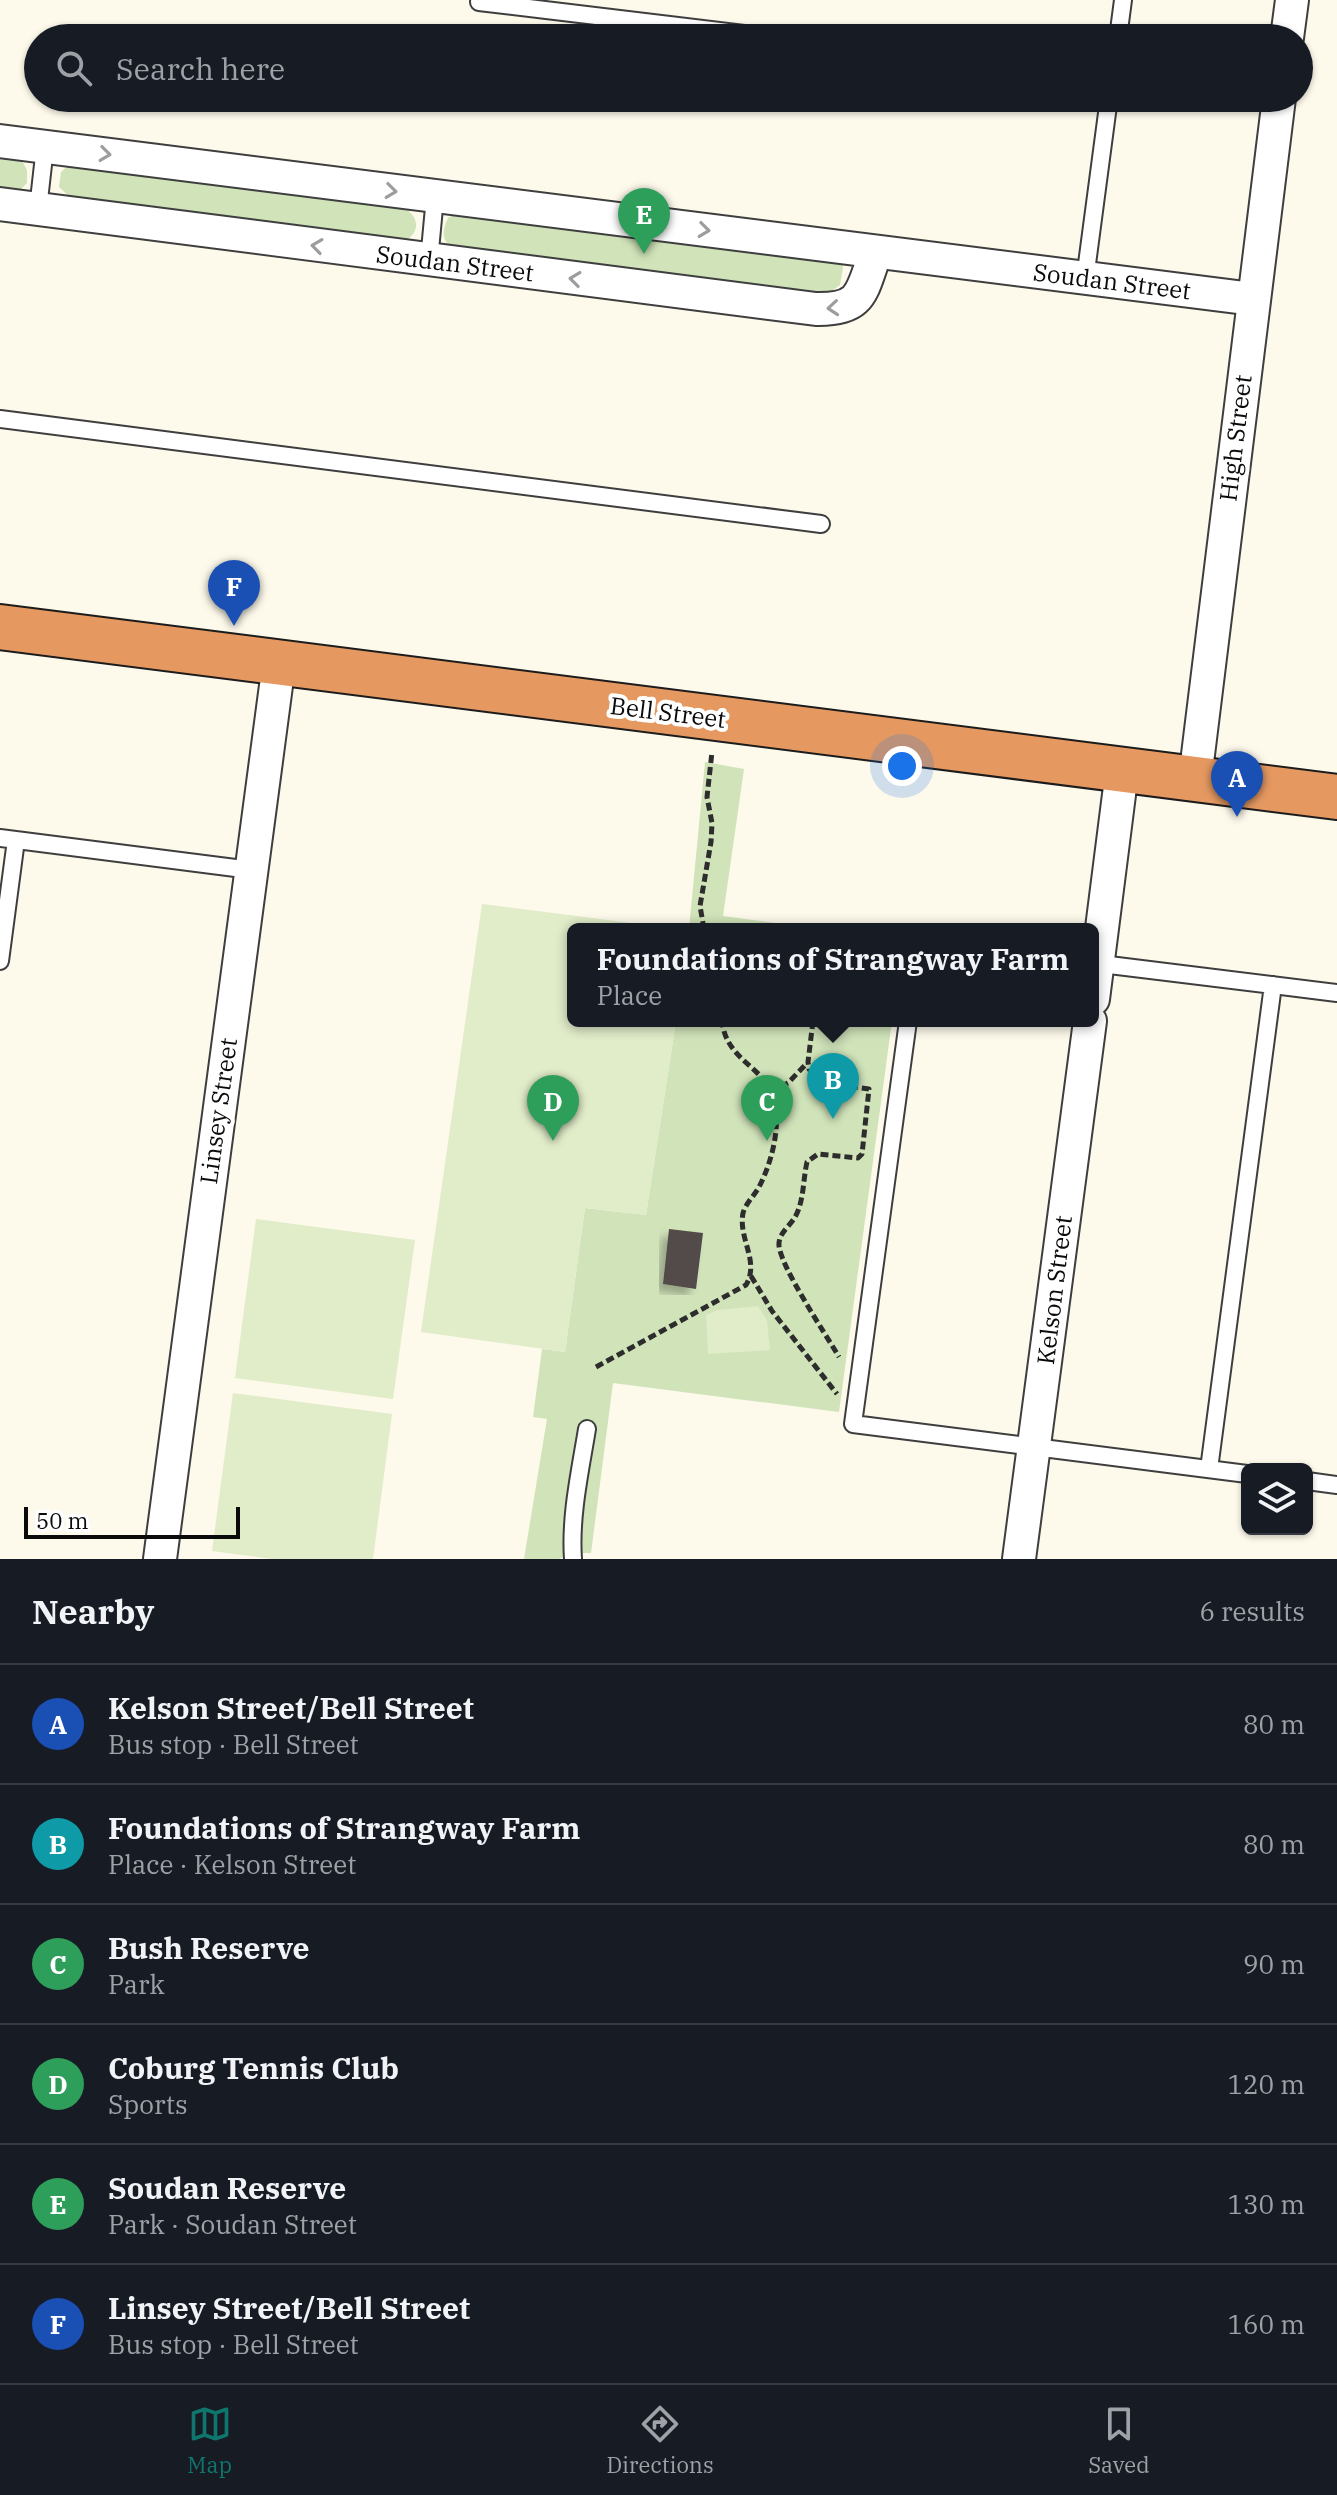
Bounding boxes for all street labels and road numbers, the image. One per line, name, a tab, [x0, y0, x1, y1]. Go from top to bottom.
street label: Soudan Street	[374, 237, 536, 289]
street label: Soudan Street	[1031, 255, 1193, 307]
street label: High Street	[1211, 373, 1259, 503]
street label: Bell Street	[608, 689, 728, 735]
street label: Linsey Street	[192, 1036, 244, 1186]
street label: Kelson Street	[1029, 1213, 1079, 1366]

